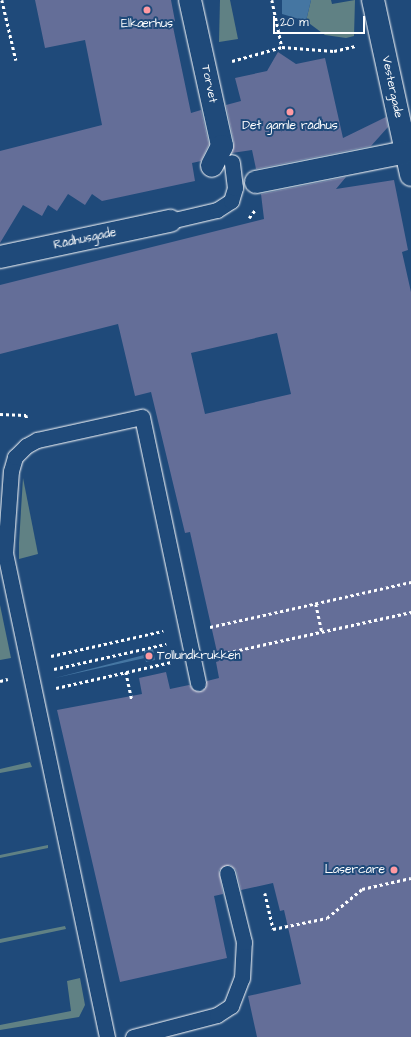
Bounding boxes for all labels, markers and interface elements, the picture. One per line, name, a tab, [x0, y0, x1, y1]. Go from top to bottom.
marker: Elkærhus	[142, 5, 152, 15]
scale bar	[275, 8, 367, 34]
text: 20 m	[280, 14, 309, 31]
place label: Elkærhus	[121, 17, 173, 31]
street label: Vestergade	[378, 55, 406, 119]
street label: Torvet	[198, 64, 220, 104]
marker: Det gamle rådhus	[285, 107, 295, 117]
place label: Det gamle rådhus	[242, 119, 338, 133]
street label: Rådhusgade	[52, 225, 118, 253]
place label: Tollundkrukken	[157, 649, 241, 663]
marker: Tollundkrukken	[144, 651, 154, 661]
place label: Lasercare	[325, 863, 385, 877]
marker: Lasercare	[388, 864, 400, 876]

